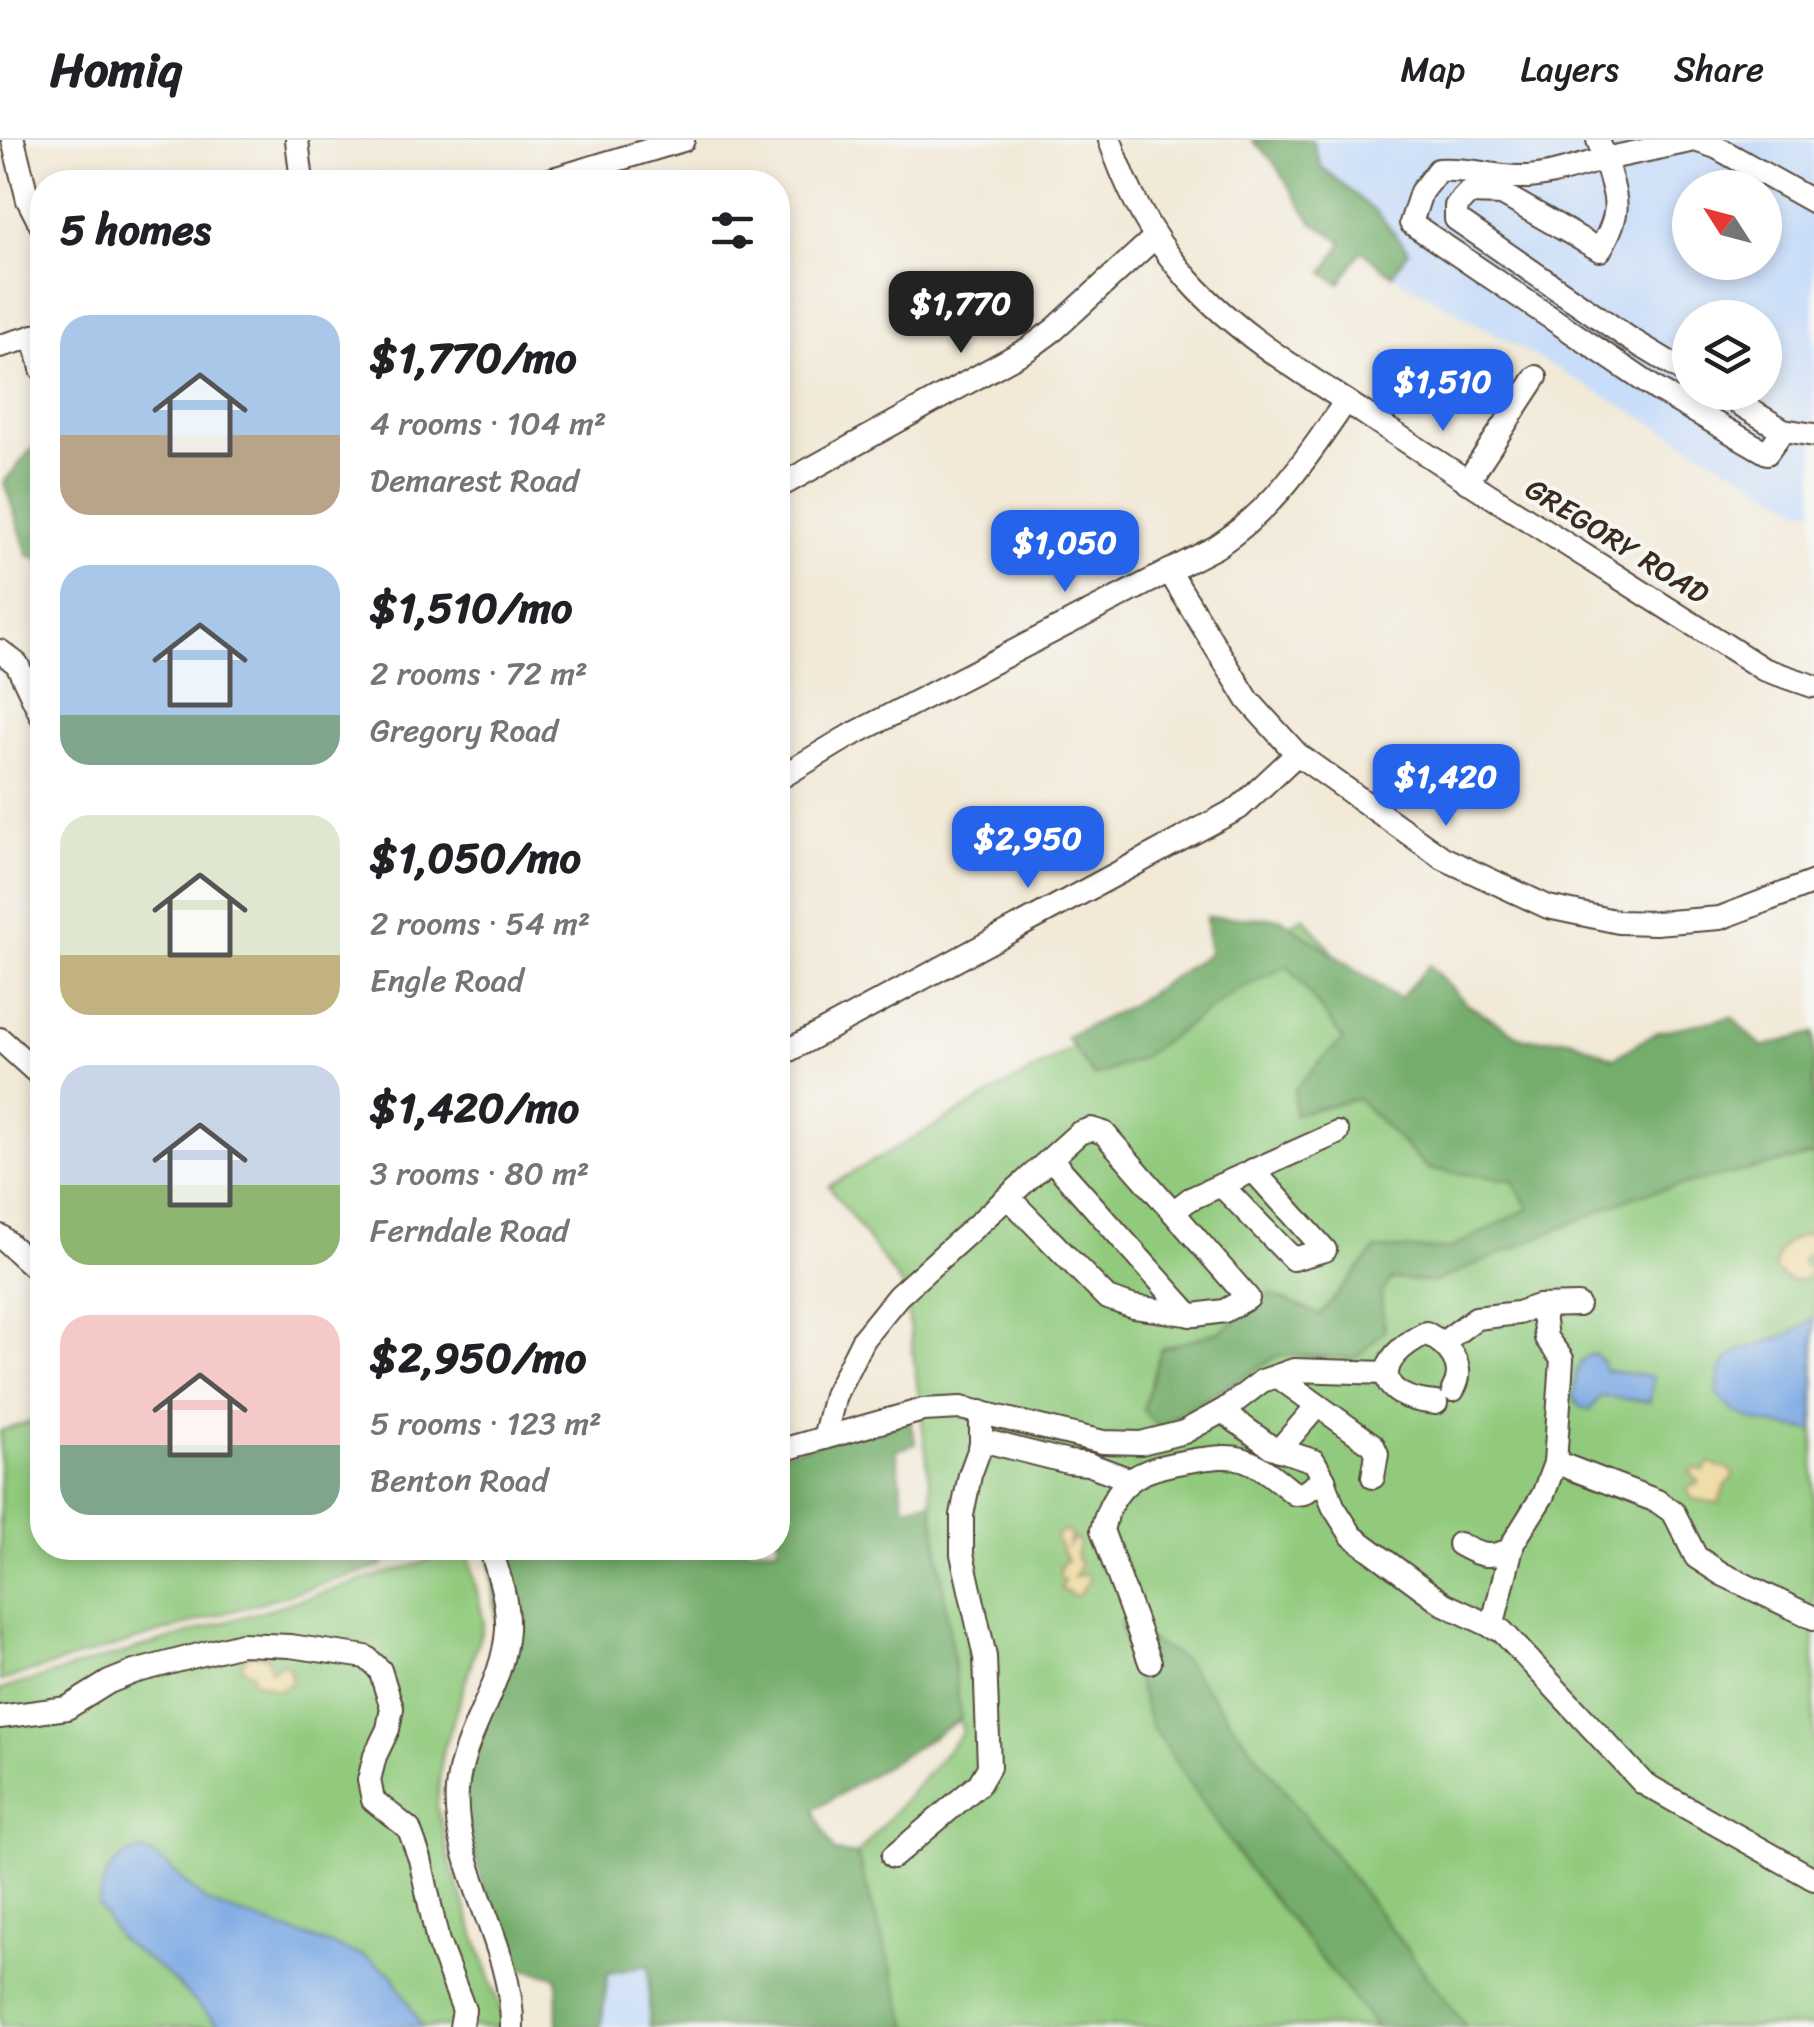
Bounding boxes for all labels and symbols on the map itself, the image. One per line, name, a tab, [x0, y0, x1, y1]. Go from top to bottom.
north arrow	[1672, 170, 1782, 280]
pin: $1,770	[880, 271, 1042, 356]
pin: $1,510	[1362, 349, 1524, 434]
street label: GREGORY ROAD	[1514, 463, 1720, 619]
pin: $1,050	[984, 510, 1146, 595]
pin: $1,420	[1365, 744, 1527, 829]
pin: $2,950	[947, 806, 1109, 891]

